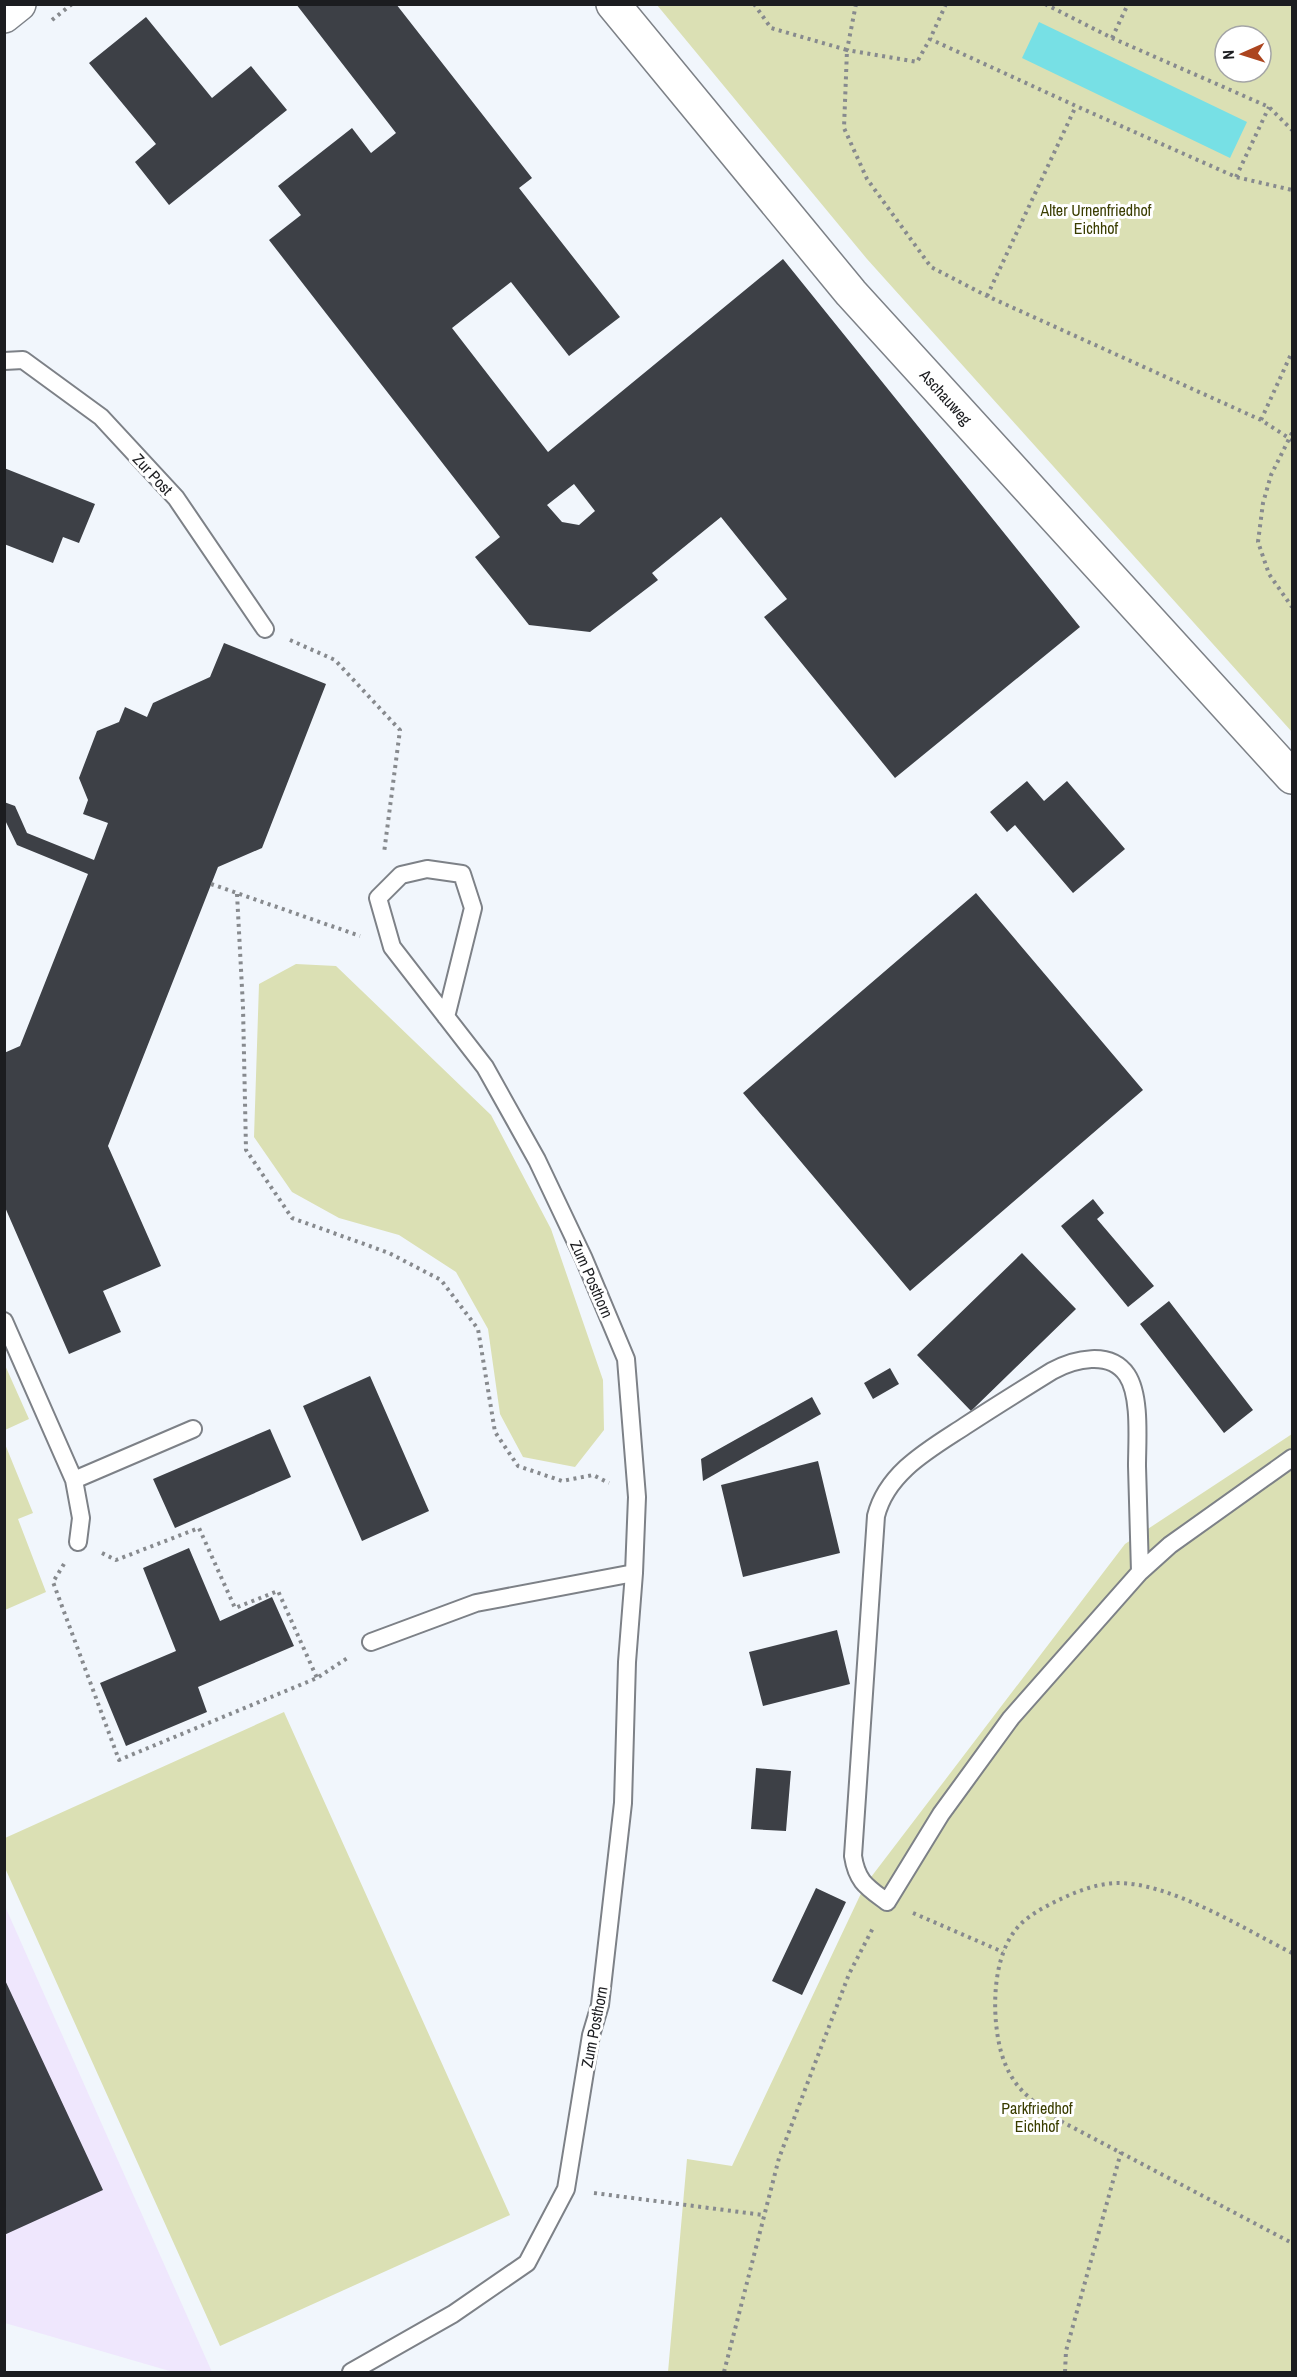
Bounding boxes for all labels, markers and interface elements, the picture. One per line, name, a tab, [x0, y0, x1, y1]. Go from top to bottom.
north arrow	[1213, 24, 1273, 84]
text: N	[1217, 49, 1239, 60]
park label: Alter Urnenfriedhof Eichhof	[1040, 199, 1152, 239]
street label: Aschauweg	[914, 364, 977, 430]
street label: Zur Post	[128, 448, 178, 500]
street label: Zum Posthorn	[565, 1237, 619, 1321]
street label: Zum Posthorn	[575, 1984, 613, 2070]
park label: Parkfriedhof Eichhof	[1001, 2097, 1073, 2137]

